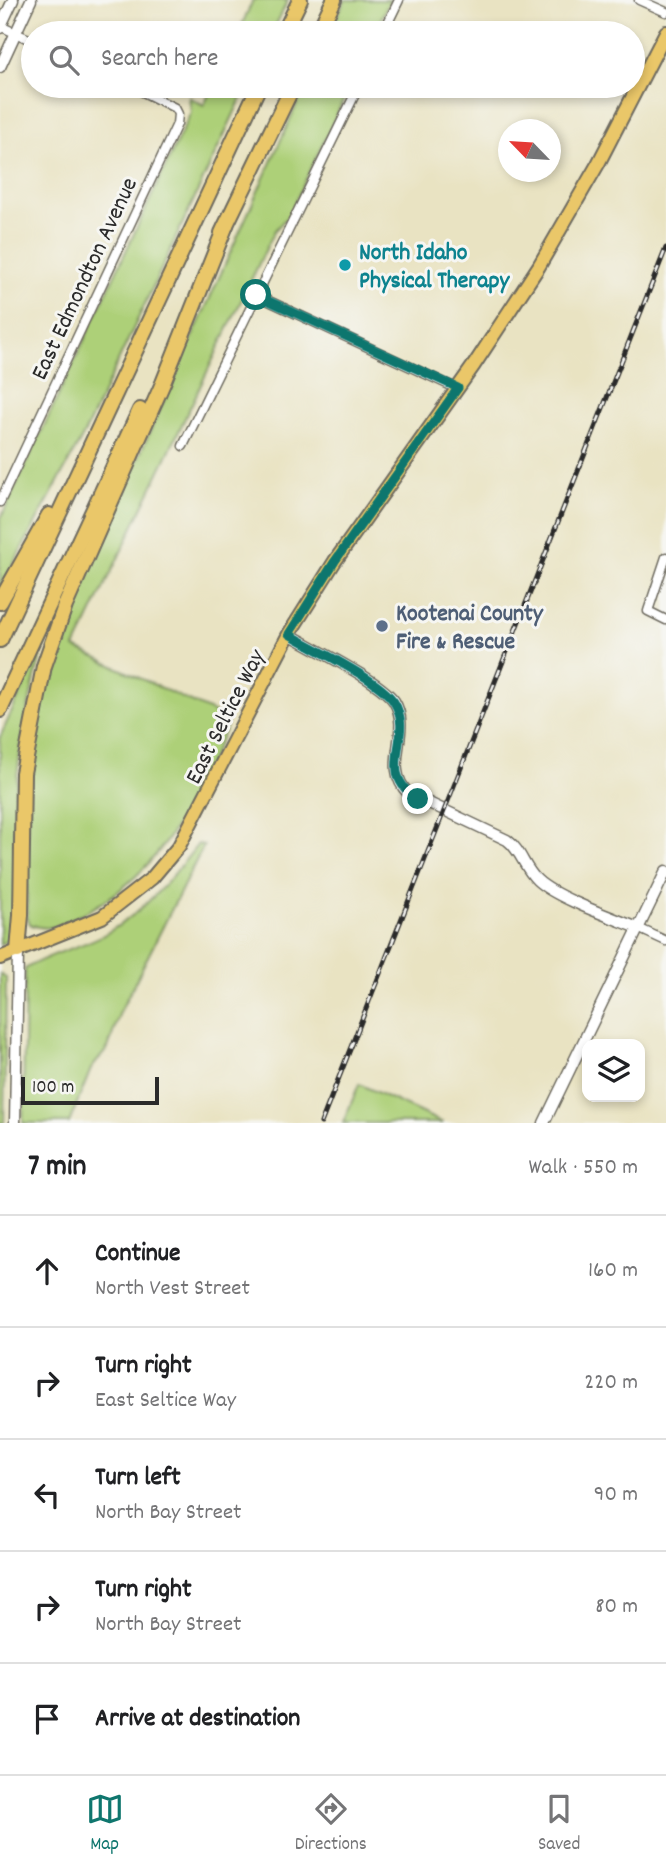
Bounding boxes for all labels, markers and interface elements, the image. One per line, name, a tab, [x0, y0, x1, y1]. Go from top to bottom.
search box	[21, 21, 645, 98]
icon: search	[45, 41, 83, 79]
text: Search here	[101, 41, 219, 78]
north arrow	[498, 119, 561, 182]
street label: East Edmondton Avenue	[24, 172, 148, 386]
place label: North Idaho Physical Therapy	[359, 237, 511, 299]
marker: North Idaho Physical Therapy	[337, 257, 353, 273]
route start	[240, 279, 271, 310]
place label: Kootenai County Fire & Rescue	[396, 598, 544, 660]
marker: Kootenai County Fire & Rescue	[374, 618, 390, 634]
street label: East Seltice Way	[178, 643, 276, 791]
route end	[402, 783, 433, 814]
map controls	[582, 1039, 645, 1102]
button: layers	[582, 1039, 645, 1102]
scale bar	[21, 1074, 159, 1106]
text: 100 m	[32, 1075, 74, 1102]
text: 7 min	[28, 1147, 86, 1190]
text: Walk · 550 m	[528, 1152, 638, 1185]
text: Continue	[95, 1236, 180, 1273]
icon: ahead	[28, 1252, 66, 1290]
text: 160 m	[588, 1255, 638, 1288]
text: North Vest Street	[95, 1273, 250, 1306]
text: Turn right	[95, 1348, 192, 1385]
icon: right	[28, 1364, 66, 1402]
text: 220 m	[584, 1367, 638, 1400]
text: East Seltice Way	[95, 1385, 236, 1418]
text: Turn left	[95, 1460, 181, 1497]
icon: left	[28, 1476, 66, 1514]
text: 90 m	[594, 1479, 638, 1512]
text: North Bay Street	[95, 1497, 242, 1530]
text: Turn right	[95, 1572, 192, 1609]
icon: right	[28, 1588, 66, 1626]
text: 80 m	[595, 1591, 638, 1624]
text: North Bay Street	[95, 1609, 242, 1642]
icon: arrive	[28, 1700, 66, 1738]
text: Arrive at destination	[95, 1701, 300, 1738]
tab: Map	[86, 1790, 124, 1859]
tab: Directions	[295, 1790, 367, 1859]
tab: Saved	[538, 1790, 580, 1859]

